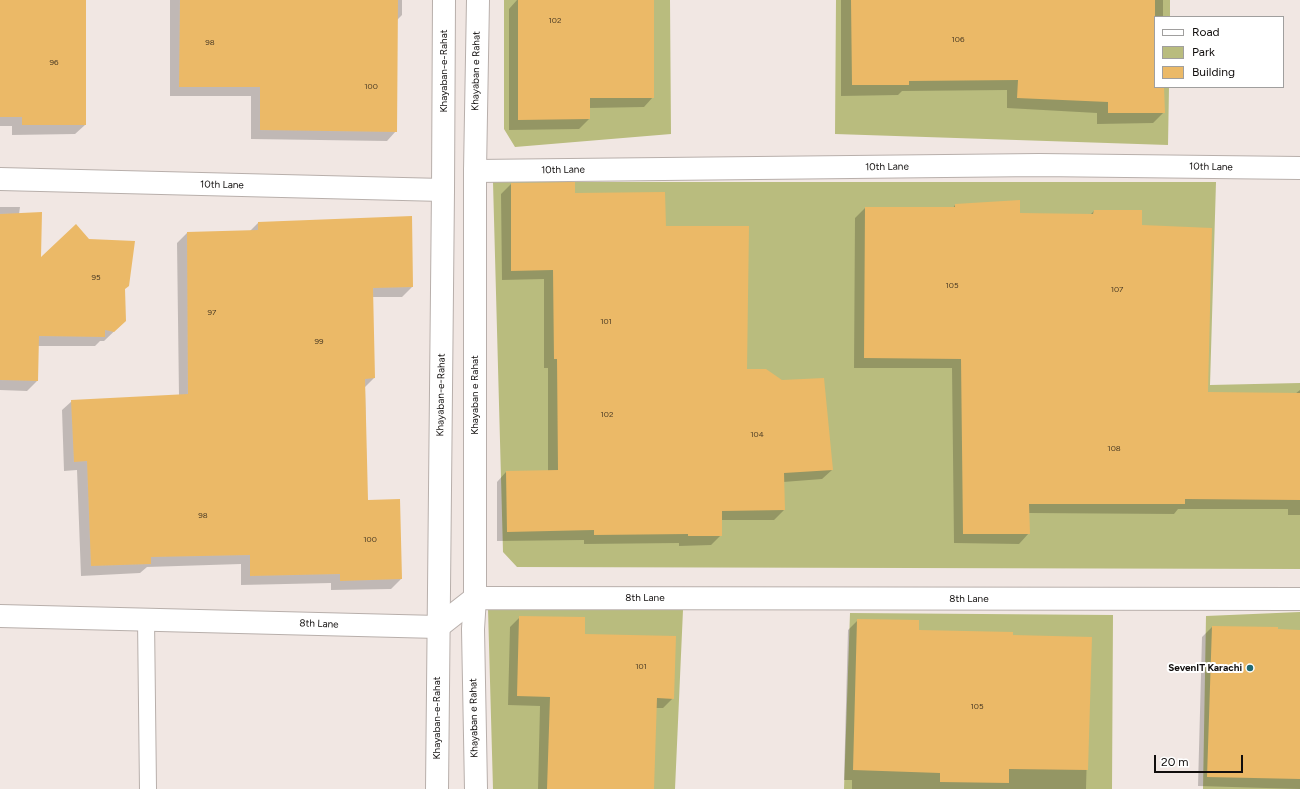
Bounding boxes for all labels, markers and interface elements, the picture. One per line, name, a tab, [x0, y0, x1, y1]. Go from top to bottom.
house number: 102	[549, 16, 561, 26]
legend	[1154, 16, 1284, 88]
text: Road	[1192, 25, 1220, 39]
street label: Khayaban-e-Rahat	[438, 29, 450, 113]
street label: Khayaban e Rahat	[469, 31, 483, 111]
house number: 106	[952, 35, 964, 45]
house number: 98	[205, 38, 215, 48]
text: Park	[1192, 45, 1215, 59]
house number: 96	[49, 58, 59, 68]
text: Building	[1192, 65, 1235, 79]
house number: 100	[364, 82, 378, 92]
street label: 10th Lane	[865, 161, 909, 173]
street label: 10th Lane	[1189, 161, 1233, 173]
street label: 10th Lane	[541, 164, 585, 176]
street label: 10th Lane	[200, 179, 244, 191]
house number: 95	[91, 273, 101, 283]
house number: 105	[945, 281, 959, 291]
house number: 107	[1111, 285, 1123, 295]
house number: 97	[208, 308, 216, 318]
house number: 101	[600, 317, 612, 327]
house number: 99	[314, 337, 324, 347]
street label: Khayaban-e-Rahat	[434, 353, 448, 437]
street label: Khayaban e Rahat	[469, 355, 481, 435]
house number: 102	[601, 410, 613, 420]
house number: 104	[750, 430, 764, 440]
house number: 108	[1107, 444, 1121, 454]
house number: 98	[198, 511, 208, 521]
house number: 100	[363, 535, 377, 545]
street label: 8th Lane	[625, 592, 665, 604]
street label: 8th Lane	[949, 593, 989, 605]
street label: 8th Lane	[299, 617, 339, 631]
house number: 101	[635, 662, 647, 672]
place label: SevenIT Karachi	[1168, 662, 1242, 674]
marker: SevenIT Karachi	[1245, 663, 1255, 673]
street label: Khayaban-e-Rahat	[431, 676, 443, 760]
street label: Khayaban e Rahat	[467, 678, 481, 758]
house number: 105	[970, 702, 984, 712]
scale bar	[1156, 747, 1245, 773]
text: 20 m	[1161, 755, 1189, 769]

